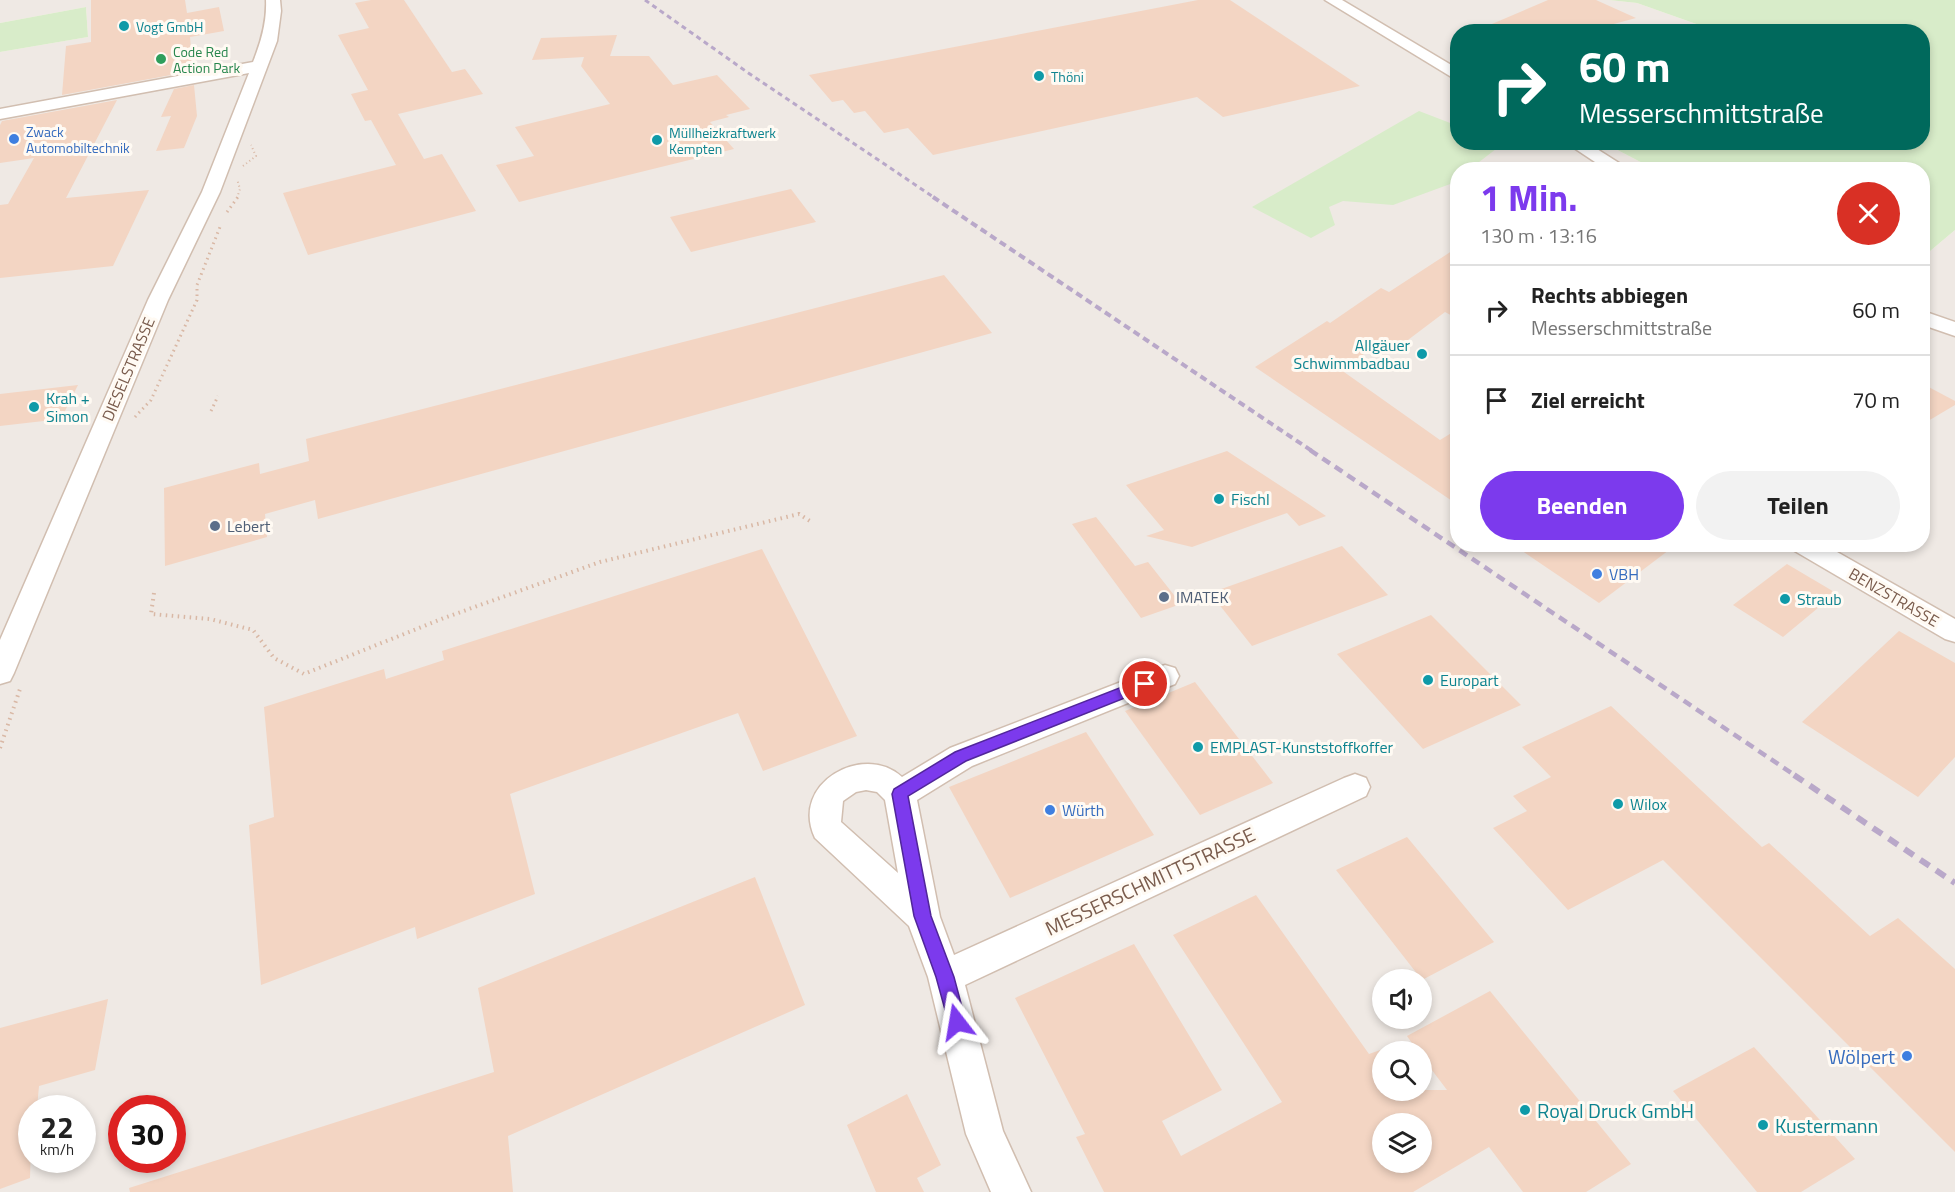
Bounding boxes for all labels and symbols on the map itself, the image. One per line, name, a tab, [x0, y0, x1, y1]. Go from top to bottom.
place label: Vogt GmbH	[136, 16, 203, 37]
marker: Vogt GmbH	[117, 19, 131, 33]
place label: Code Red Action Park	[173, 41, 240, 78]
marker: Code Red Action Park	[154, 52, 168, 66]
place label: Thöni	[1051, 66, 1084, 87]
marker: Thöni	[1032, 69, 1046, 83]
place label: Zwack Automobiltechnik	[26, 121, 130, 158]
place label: Müllheizkraftwerk Kempten	[669, 122, 776, 159]
marker: Zwack Automobiltechnik	[7, 132, 21, 146]
marker: Müllheizkraftwerk Kempten	[650, 133, 664, 147]
street label: DIESELSTRASSE	[95, 313, 161, 425]
place label: Allgäuer Schwimmbadbau	[1294, 333, 1410, 375]
marker: Allgäuer Schwimmbadbau	[1415, 347, 1429, 361]
place label: Krah + Simon	[46, 386, 90, 428]
marker: Krah + Simon	[27, 400, 41, 414]
place label: Fischl	[1231, 487, 1270, 511]
marker: Fischl	[1212, 492, 1226, 506]
place label: Lebert	[227, 514, 271, 538]
marker: Lebert	[208, 519, 222, 533]
street label: BENZSTRASSE	[1844, 561, 1944, 633]
place label: VBH	[1609, 562, 1639, 586]
marker: VBH	[1590, 567, 1604, 581]
place label: IMATEK	[1176, 585, 1229, 609]
place label: Straub	[1797, 587, 1842, 611]
marker: IMATEK	[1157, 590, 1171, 604]
marker: Straub	[1778, 592, 1792, 606]
pin	[1119, 658, 1170, 709]
place label: Europart	[1440, 668, 1499, 692]
marker: Europart	[1421, 673, 1435, 687]
place label: EMPLAST-Kunststoffkoffer	[1210, 735, 1394, 759]
marker: EMPLAST-Kunststoffkoffer	[1191, 740, 1205, 754]
place label: Wilox	[1630, 792, 1667, 816]
marker: Wilox	[1611, 797, 1625, 811]
place label: Würth	[1062, 798, 1104, 822]
marker: Würth	[1043, 803, 1057, 817]
street label: MESSERSCHMITTSTRASSE	[1040, 819, 1260, 943]
position arrow	[925, 990, 989, 1054]
place label: Wölpert	[1828, 1041, 1895, 1072]
marker: Wölpert	[1900, 1049, 1914, 1063]
speed limit sign: 30	[108, 1095, 186, 1173]
place label: Royal Druck GmbH	[1537, 1095, 1694, 1126]
marker: Royal Druck GmbH	[1518, 1103, 1532, 1117]
place label: Kustermann	[1775, 1110, 1878, 1141]
marker: Kustermann	[1756, 1118, 1770, 1132]

